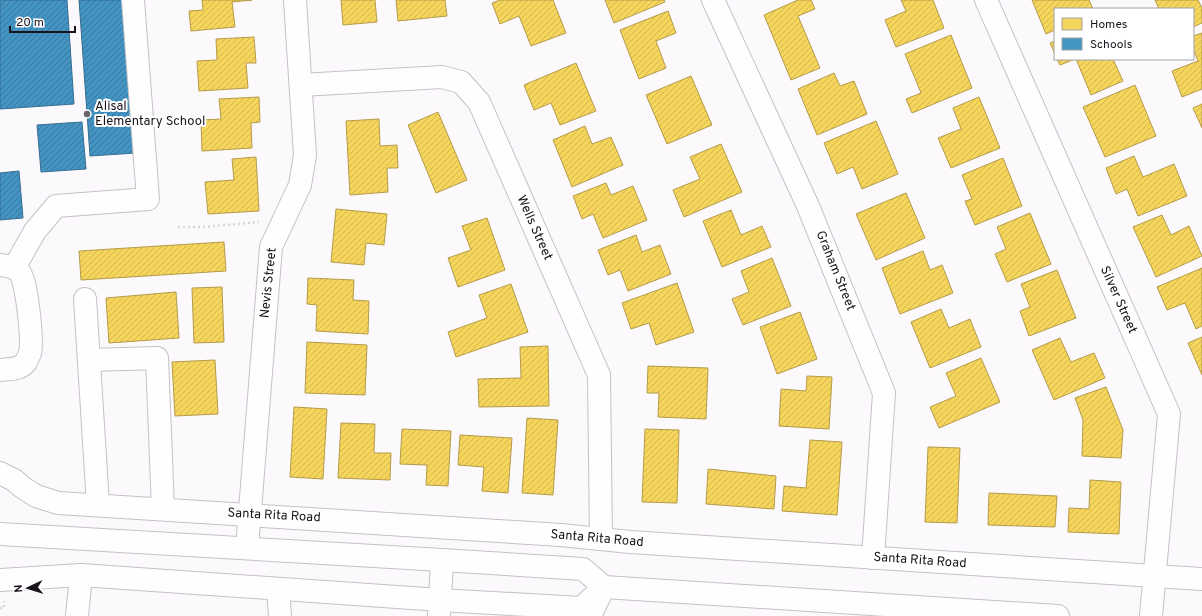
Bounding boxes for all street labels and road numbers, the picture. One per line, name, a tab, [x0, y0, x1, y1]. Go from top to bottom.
street label: Wells Street	[513, 193, 555, 263]
street label: Graham Street	[812, 229, 858, 313]
street label: Nevis Street	[257, 247, 281, 319]
street label: Silver Street	[1096, 264, 1140, 336]
street label: Santa Rita Road	[227, 506, 321, 526]
street label: Santa Rita Road	[550, 527, 644, 551]
street label: Santa Rita Road	[873, 550, 967, 572]

